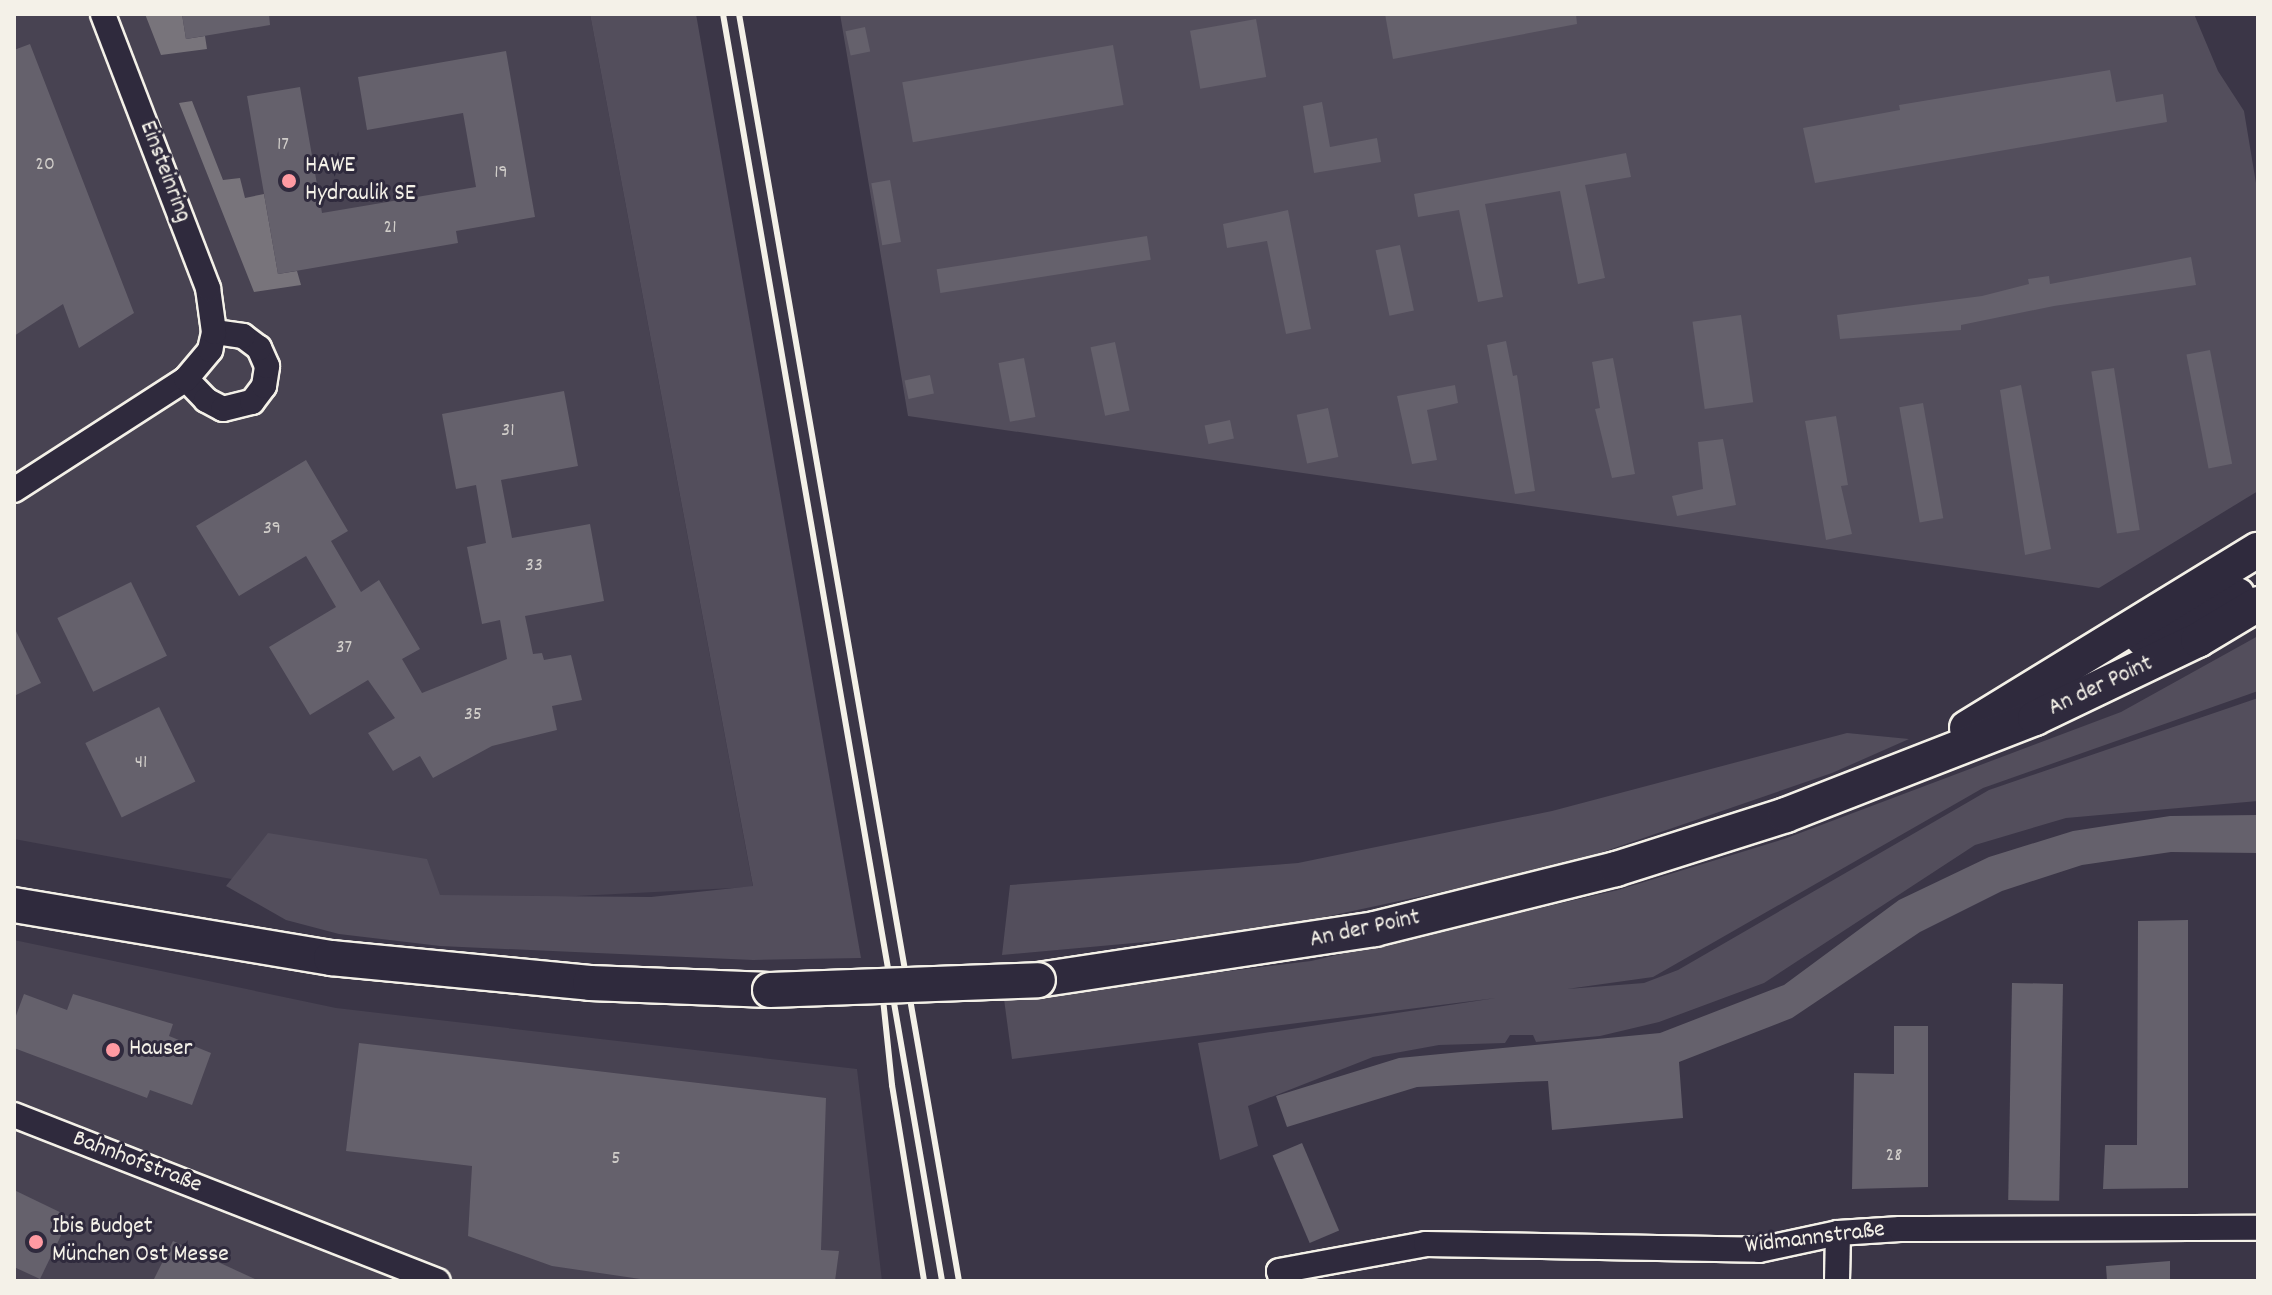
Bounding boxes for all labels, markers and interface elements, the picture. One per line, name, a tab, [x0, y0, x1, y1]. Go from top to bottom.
street label: Einsteinring	[132, 117, 196, 227]
house number: 17	[277, 133, 289, 157]
house number: 20	[35, 153, 55, 177]
place label: HAWE Hydraulik SE	[305, 153, 416, 209]
house number: 19	[494, 161, 508, 185]
marker: HAWE Hydraulik SE	[280, 172, 298, 190]
house number: 21	[383, 216, 397, 240]
house number: 31	[501, 419, 515, 443]
house number: 39	[263, 517, 281, 541]
house number: 33	[525, 554, 543, 578]
house number: 37	[336, 636, 352, 660]
street label: An der Point	[2044, 650, 2158, 724]
house number: 35	[464, 703, 482, 727]
house number: 41	[135, 751, 147, 775]
street label: An der Point	[1307, 904, 1423, 956]
place label: Hauser	[129, 1036, 192, 1064]
marker: Hauser	[104, 1041, 122, 1059]
street label: Bahnhofstraße	[68, 1125, 206, 1201]
house number: 28	[1886, 1144, 1902, 1168]
house number: 5	[611, 1147, 621, 1171]
place label: Ibis Budget München Ost Messe	[52, 1214, 229, 1270]
street label: Widmannstraße	[1744, 1216, 1886, 1262]
marker: Ibis Budget München Ost Messe	[27, 1233, 45, 1251]

